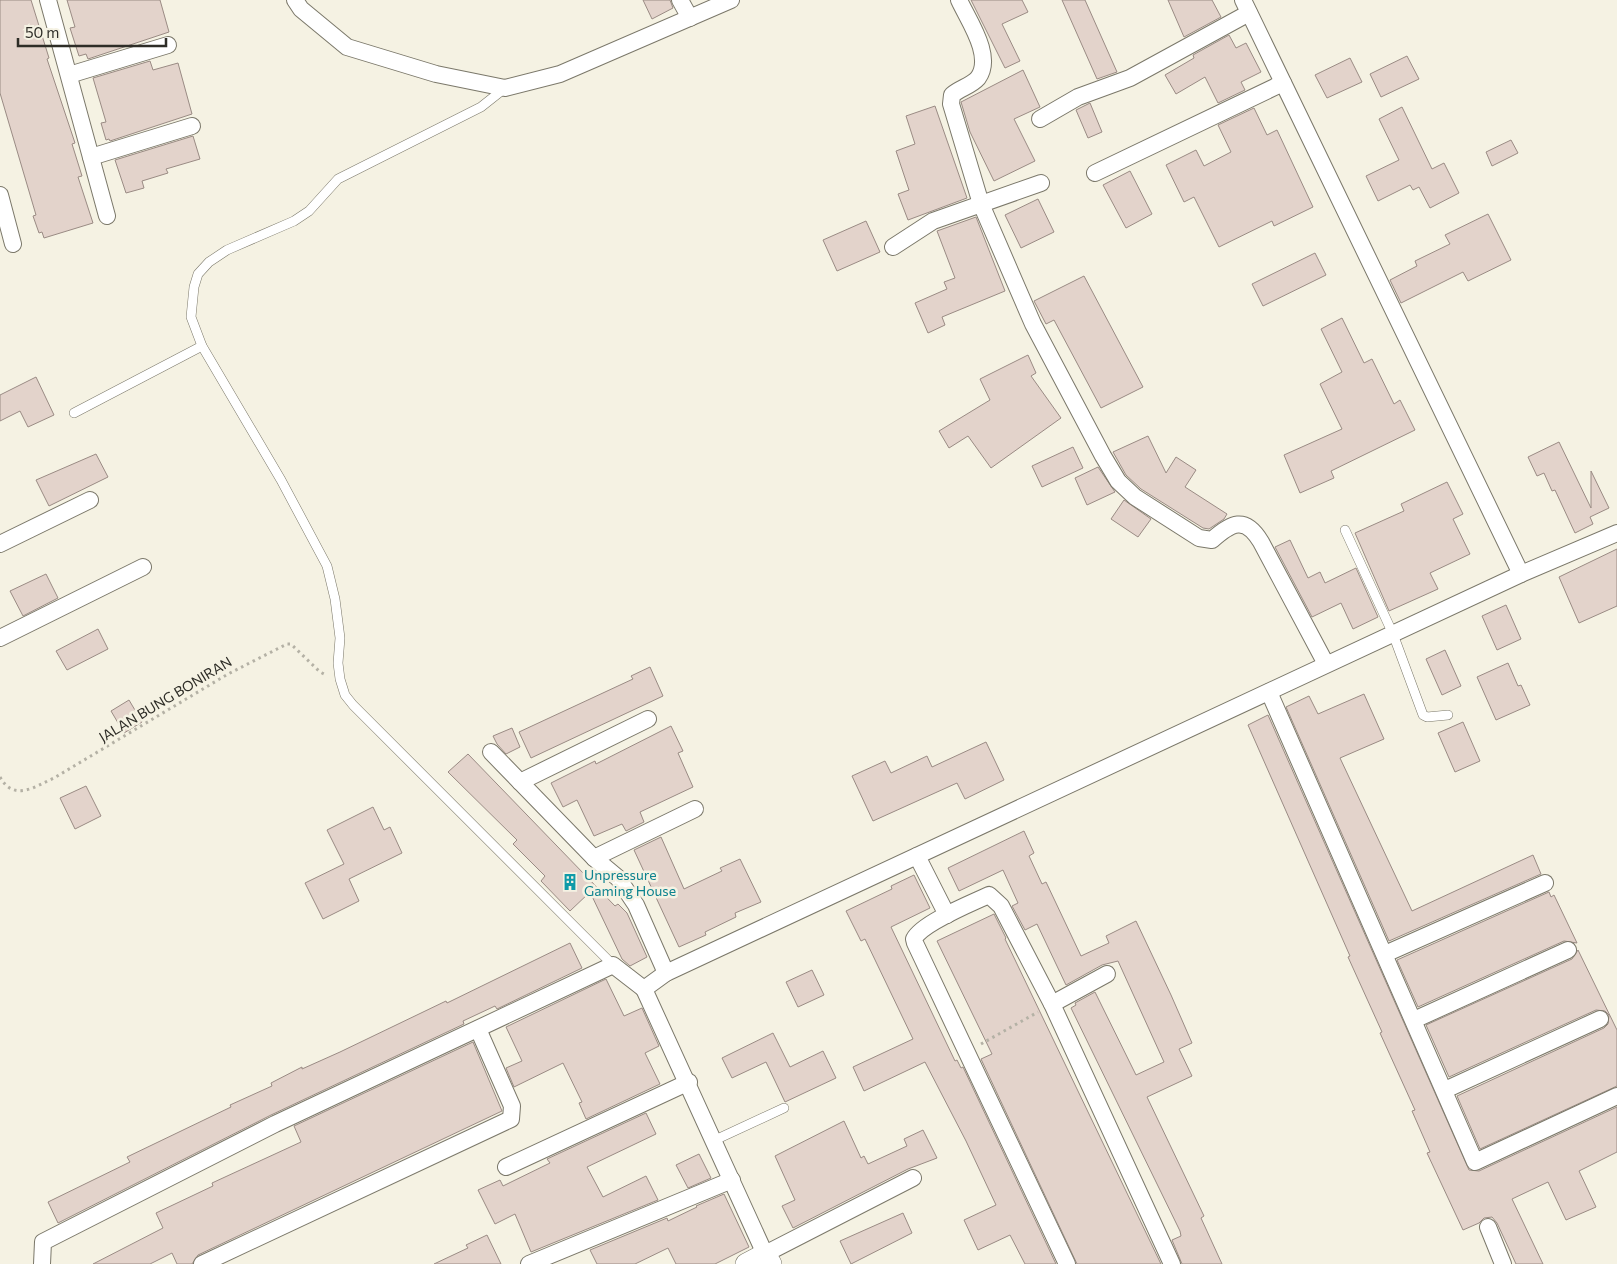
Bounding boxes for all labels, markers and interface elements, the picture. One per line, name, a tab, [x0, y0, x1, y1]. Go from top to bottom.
scale bar	[18, 15, 165, 47]
text: 50 m	[25, 23, 59, 41]
street label: JALAN BUNG BONIRAN	[95, 653, 235, 745]
place label: Unpressure Gaming House	[584, 866, 676, 899]
building icon: Unpressure Gaming House	[560, 872, 580, 892]

